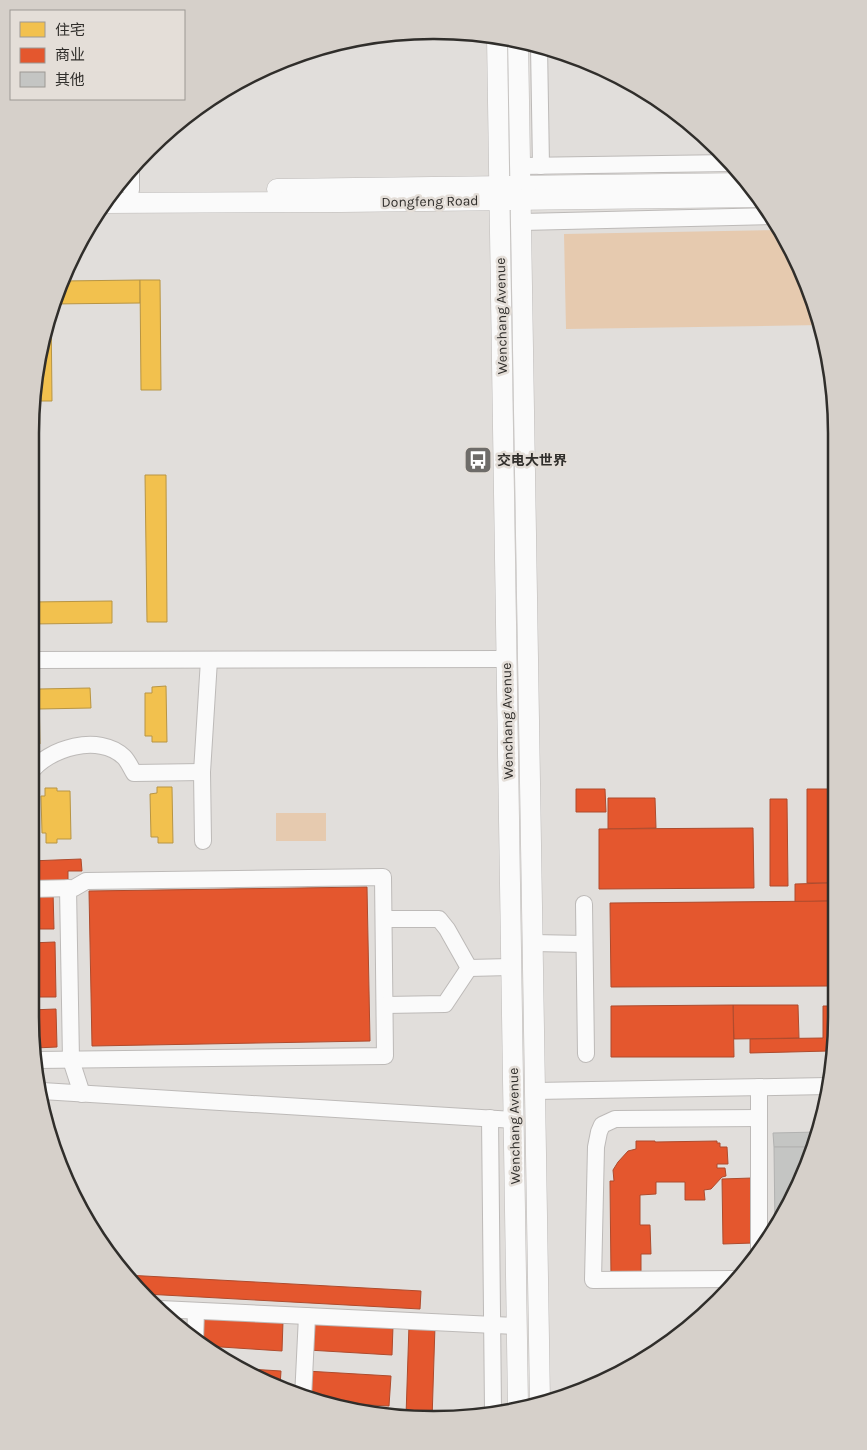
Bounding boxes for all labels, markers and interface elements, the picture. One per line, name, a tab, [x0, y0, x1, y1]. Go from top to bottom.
legend	[10, 10, 185, 100]
text: 住宅	[55, 21, 85, 39]
text: 商业	[55, 46, 85, 64]
text: 其他	[55, 71, 85, 89]
street label: Dongfeng Road	[381, 192, 479, 211]
street label: Wenchang Avenue	[492, 257, 511, 375]
bus stop icon: 交电大世界	[463, 445, 493, 475]
place label: 交电大世界	[497, 452, 567, 469]
street label: Wenchang Avenue	[498, 662, 517, 780]
street label: Wenchang Avenue	[505, 1067, 524, 1185]

